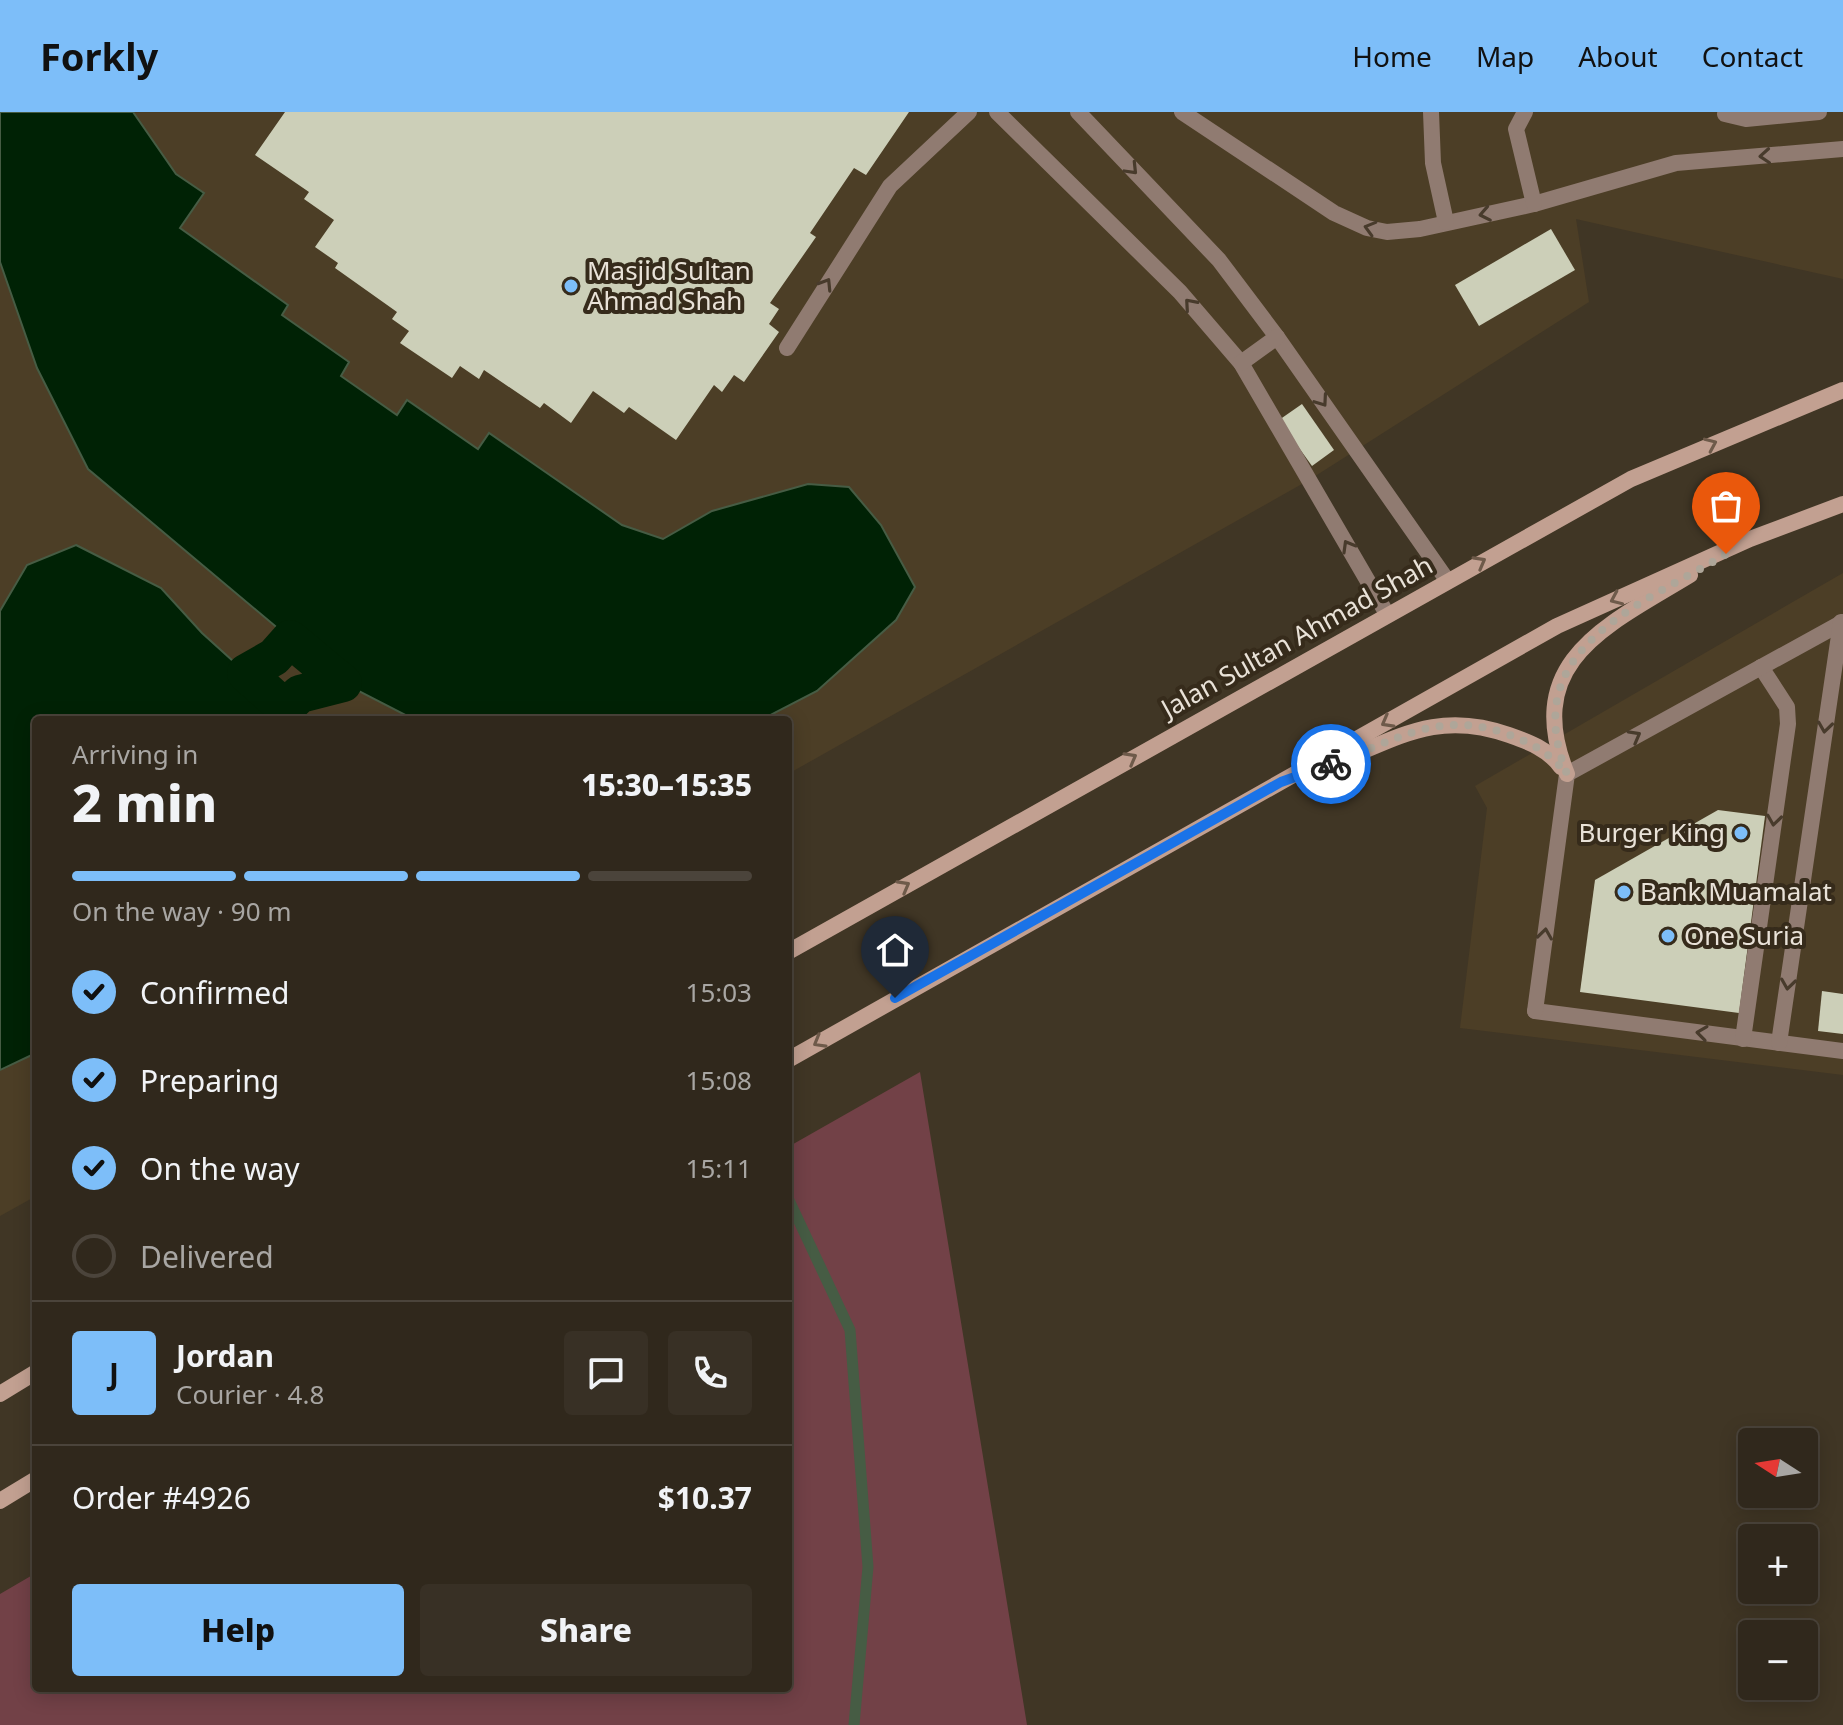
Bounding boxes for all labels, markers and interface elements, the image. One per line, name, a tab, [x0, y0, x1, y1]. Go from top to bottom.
text: Forkly	[40, 30, 158, 82]
text: Home	[1352, 37, 1432, 75]
text: Map	[1476, 37, 1534, 75]
text: About	[1578, 37, 1658, 75]
text: Contact	[1702, 37, 1803, 75]
one-way arrow	[1758, 147, 1771, 164]
one-way arrow	[1122, 159, 1136, 174]
one-way arrow	[1478, 205, 1491, 222]
one-way arrow	[1364, 221, 1378, 237]
place label: Masjid Sultan Ahmad Shah	[587, 252, 751, 318]
marker: Masjid Sultan Ahmad Shah	[562, 277, 580, 295]
one-way arrow	[817, 278, 832, 293]
one-way arrow	[1185, 299, 1200, 313]
one-way arrow	[1312, 392, 1327, 406]
one-way arrow	[1703, 437, 1717, 453]
pin	[1692, 472, 1760, 554]
icon: bag	[1704, 484, 1748, 528]
one-way arrow	[1342, 540, 1358, 555]
street label: Jalan Sultan Ahmad Shah	[1152, 546, 1439, 727]
one-way arrow	[1471, 556, 1485, 572]
one-way arrow	[1610, 589, 1624, 605]
one-way arrow	[1381, 713, 1396, 728]
one-way arrow	[1817, 720, 1834, 734]
courier	[1291, 724, 1371, 804]
one-way arrow	[1627, 731, 1642, 746]
text: Arriving in	[72, 736, 198, 772]
icon: bike	[1309, 742, 1353, 786]
one-way arrow	[1122, 752, 1137, 768]
text: 15:30–15:35	[581, 764, 752, 805]
text: 2 min	[72, 766, 217, 837]
one-way arrow	[1766, 813, 1783, 827]
place label: Burger King	[1579, 814, 1725, 850]
marker: Burger King	[1732, 824, 1750, 842]
place label: Bank Muamalat	[1640, 873, 1832, 909]
one-way arrow	[896, 880, 910, 896]
marker: Bank Muamalat	[1615, 883, 1633, 901]
text: On the way · 90 m	[72, 893, 292, 929]
pin	[861, 916, 929, 998]
place label: One Suria	[1684, 917, 1804, 953]
one-way arrow	[1537, 927, 1554, 940]
marker: One Suria	[1659, 927, 1677, 945]
icon: home	[873, 928, 917, 972]
icon: check	[72, 970, 116, 1014]
text: Confirmed	[140, 972, 290, 1013]
text: 15:03	[686, 974, 752, 1010]
one-way arrow	[1780, 978, 1797, 991]
one-way arrow	[1695, 1025, 1709, 1042]
one-way arrow	[813, 1032, 828, 1048]
icon: check	[72, 1058, 116, 1102]
text: Preparing	[140, 1060, 279, 1101]
text: 15:08	[686, 1062, 752, 1098]
icon: check	[72, 1146, 116, 1190]
text: On the way	[140, 1148, 300, 1189]
text: 15:11	[686, 1150, 752, 1186]
text: Delivered	[140, 1236, 274, 1277]
button: chat	[564, 1331, 648, 1415]
button: phone	[668, 1331, 752, 1415]
text: Jordan	[176, 1335, 274, 1376]
text: J	[109, 1353, 119, 1394]
text: Courier · 4.8	[176, 1376, 324, 1412]
north arrow	[1738, 1428, 1818, 1508]
map controls	[1738, 1428, 1818, 1700]
text: Order #4926	[72, 1477, 251, 1518]
text: $10.37	[658, 1477, 752, 1518]
button: +	[1738, 1524, 1818, 1604]
button: Help	[72, 1584, 404, 1676]
button: Share	[420, 1584, 752, 1676]
button: −	[1738, 1620, 1818, 1700]

